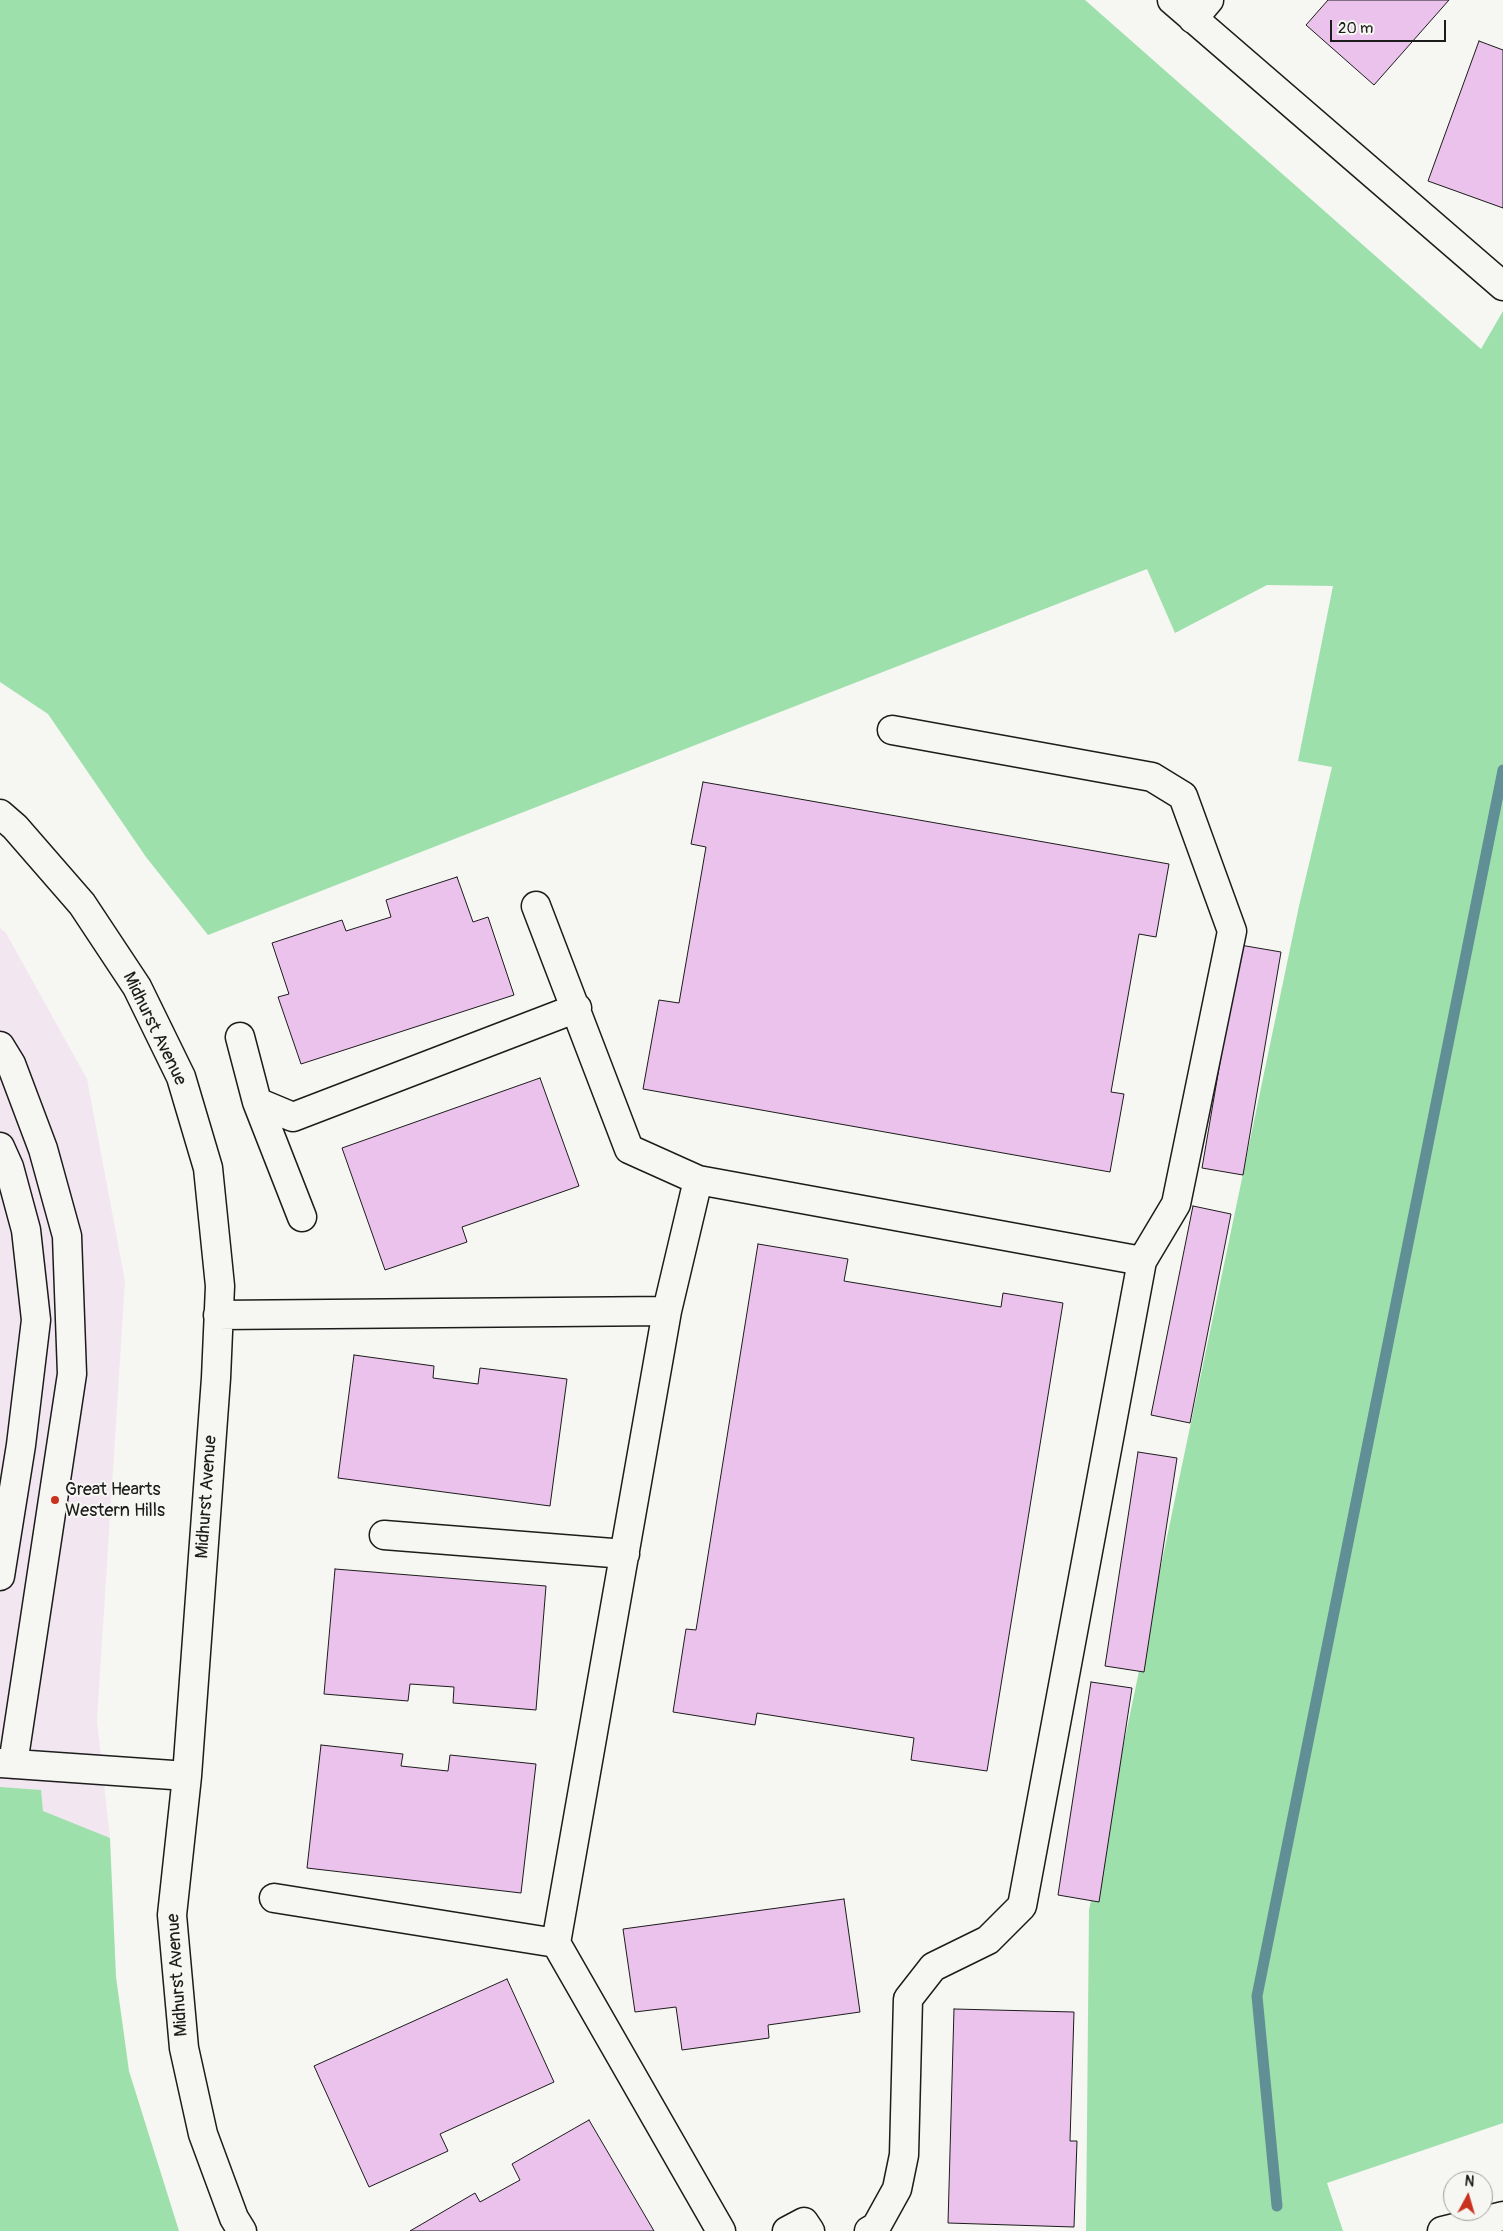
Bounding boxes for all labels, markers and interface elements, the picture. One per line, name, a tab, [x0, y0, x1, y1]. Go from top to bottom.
scale bar	[1333, 10, 1449, 42]
text: 20 m	[1338, 19, 1373, 38]
street label: Midhurst Avenue	[117, 969, 191, 1089]
street label: Midhurst Avenue	[192, 1435, 222, 1559]
place label: Great Hearts Western Hills	[65, 1479, 165, 1522]
marker: Great Hearts Western Hills	[49, 1494, 61, 1506]
street label: Midhurst Avenue	[163, 1913, 193, 2037]
north arrow	[1443, 2171, 1493, 2221]
text: N	[1464, 2173, 1475, 2191]

